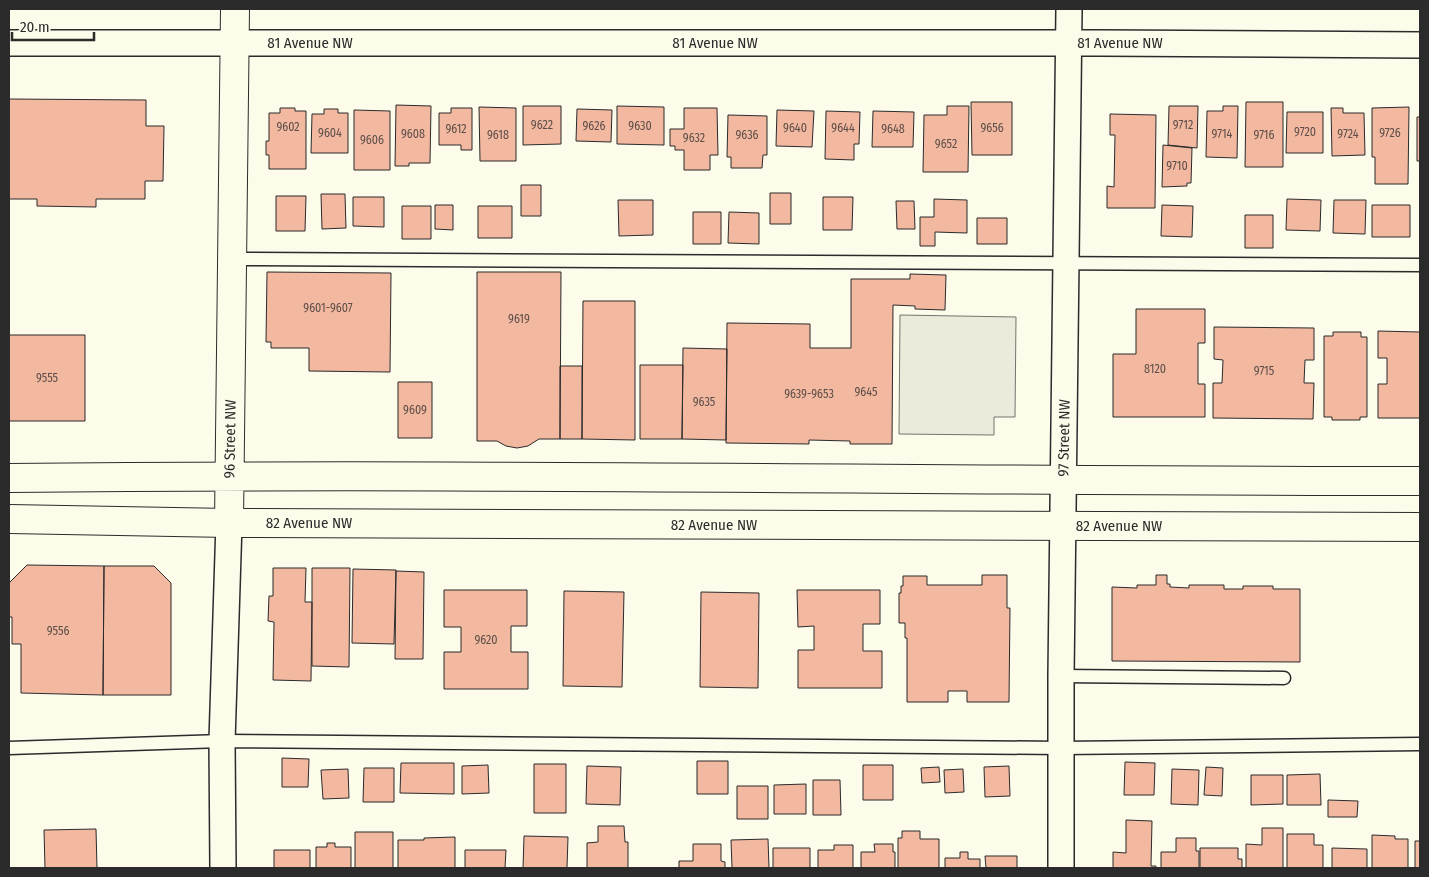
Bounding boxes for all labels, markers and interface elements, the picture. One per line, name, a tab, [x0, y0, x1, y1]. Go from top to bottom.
scale bar	[12, 10, 95, 42]
text: 20 m	[20, 18, 50, 36]
street label: 81 Avenue NW	[267, 34, 353, 52]
street label: 81 Avenue NW	[672, 34, 758, 52]
street label: 81 Avenue NW	[1077, 34, 1163, 52]
house number: 9622	[531, 118, 553, 132]
house number: 9712	[1173, 118, 1193, 132]
house number: 9626	[583, 119, 606, 133]
house number: 9630	[628, 119, 652, 133]
house number: 9602	[276, 120, 300, 134]
house number: 9640	[783, 121, 807, 135]
house number: 9644	[831, 121, 855, 135]
house number: 9656	[980, 121, 1004, 135]
house number: 9612	[445, 122, 467, 136]
house number: 9648	[881, 122, 905, 136]
house number: 9720	[1294, 125, 1316, 139]
house number: 9604	[318, 126, 342, 140]
house number: 9726	[1379, 126, 1401, 140]
house number: 9608	[401, 127, 425, 141]
house number: 9714	[1212, 127, 1233, 141]
house number: 9724	[1337, 127, 1359, 141]
house number: 9618	[487, 128, 509, 142]
house number: 9636	[735, 128, 759, 142]
house number: 9716	[1253, 128, 1275, 142]
house number: 9632	[683, 131, 705, 145]
house number: 9606	[360, 133, 384, 147]
house number: 9652	[935, 137, 957, 151]
house number: 9710	[1166, 159, 1188, 173]
house number: 9601-9607	[303, 301, 353, 315]
house number: 9619	[508, 312, 530, 326]
house number: 8120	[1144, 362, 1166, 376]
house number: 9715	[1254, 364, 1275, 378]
house number: 9555	[36, 371, 59, 385]
house number: 9645	[855, 385, 878, 399]
house number: 9639-9653	[784, 387, 834, 401]
house number: 9635	[693, 395, 716, 409]
street label: 96 Street NW	[220, 399, 240, 479]
street label: 97 Street NW	[1054, 399, 1074, 477]
house number: 9609	[403, 403, 427, 417]
street label: 82 Avenue NW	[266, 514, 352, 532]
street label: 82 Avenue NW	[671, 516, 757, 534]
street label: 82 Avenue NW	[1076, 517, 1162, 535]
house number: 9556	[47, 624, 69, 638]
house number: 9620	[474, 633, 498, 647]

